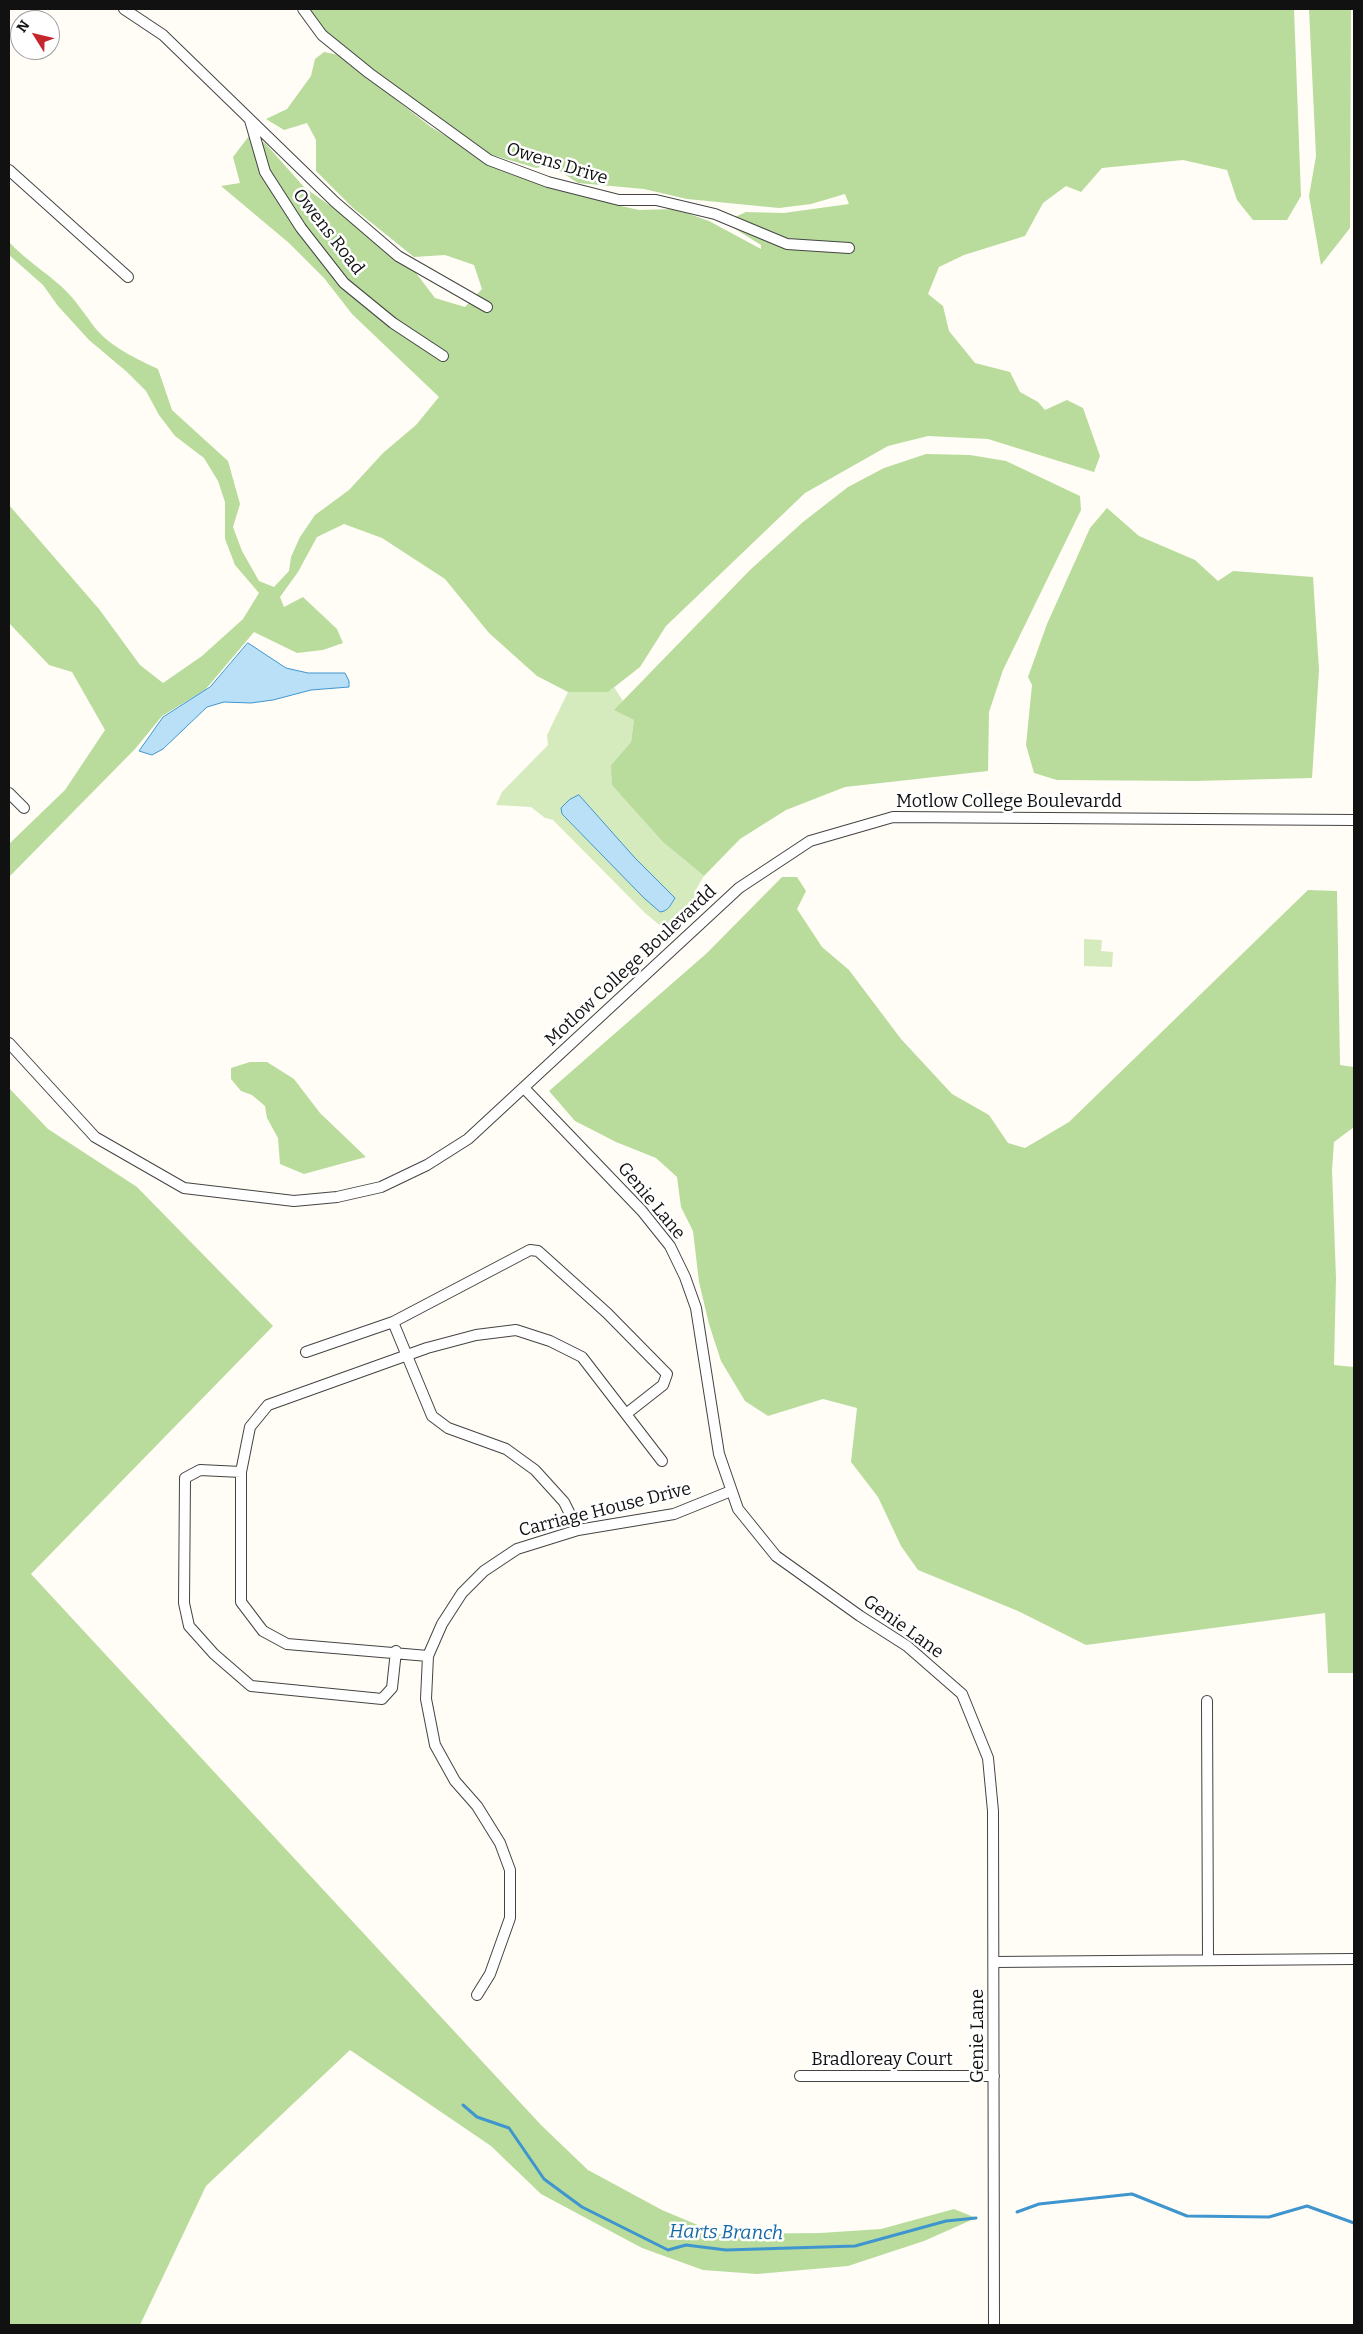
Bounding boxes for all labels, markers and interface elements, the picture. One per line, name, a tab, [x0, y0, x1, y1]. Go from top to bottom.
north arrow	[10, 10, 60, 60]
text: N	[13, 17, 33, 36]
street label: Owens Drive	[504, 138, 610, 190]
street label: Owens Road	[288, 185, 368, 279]
street label: Motlow College Boulevardd	[896, 791, 1122, 813]
street label: Motlow College Boulevardd	[541, 881, 721, 1051]
street label: Genie Lane	[612, 1158, 690, 1244]
street label: Carriage House Drive	[517, 1478, 693, 1542]
street label: Genie Lane	[859, 1591, 947, 1663]
street label: Genie Lane	[967, 1989, 989, 2083]
street label: Bradloreay Court	[811, 2049, 953, 2071]
water label: Harts Branch	[669, 2221, 783, 2245]

